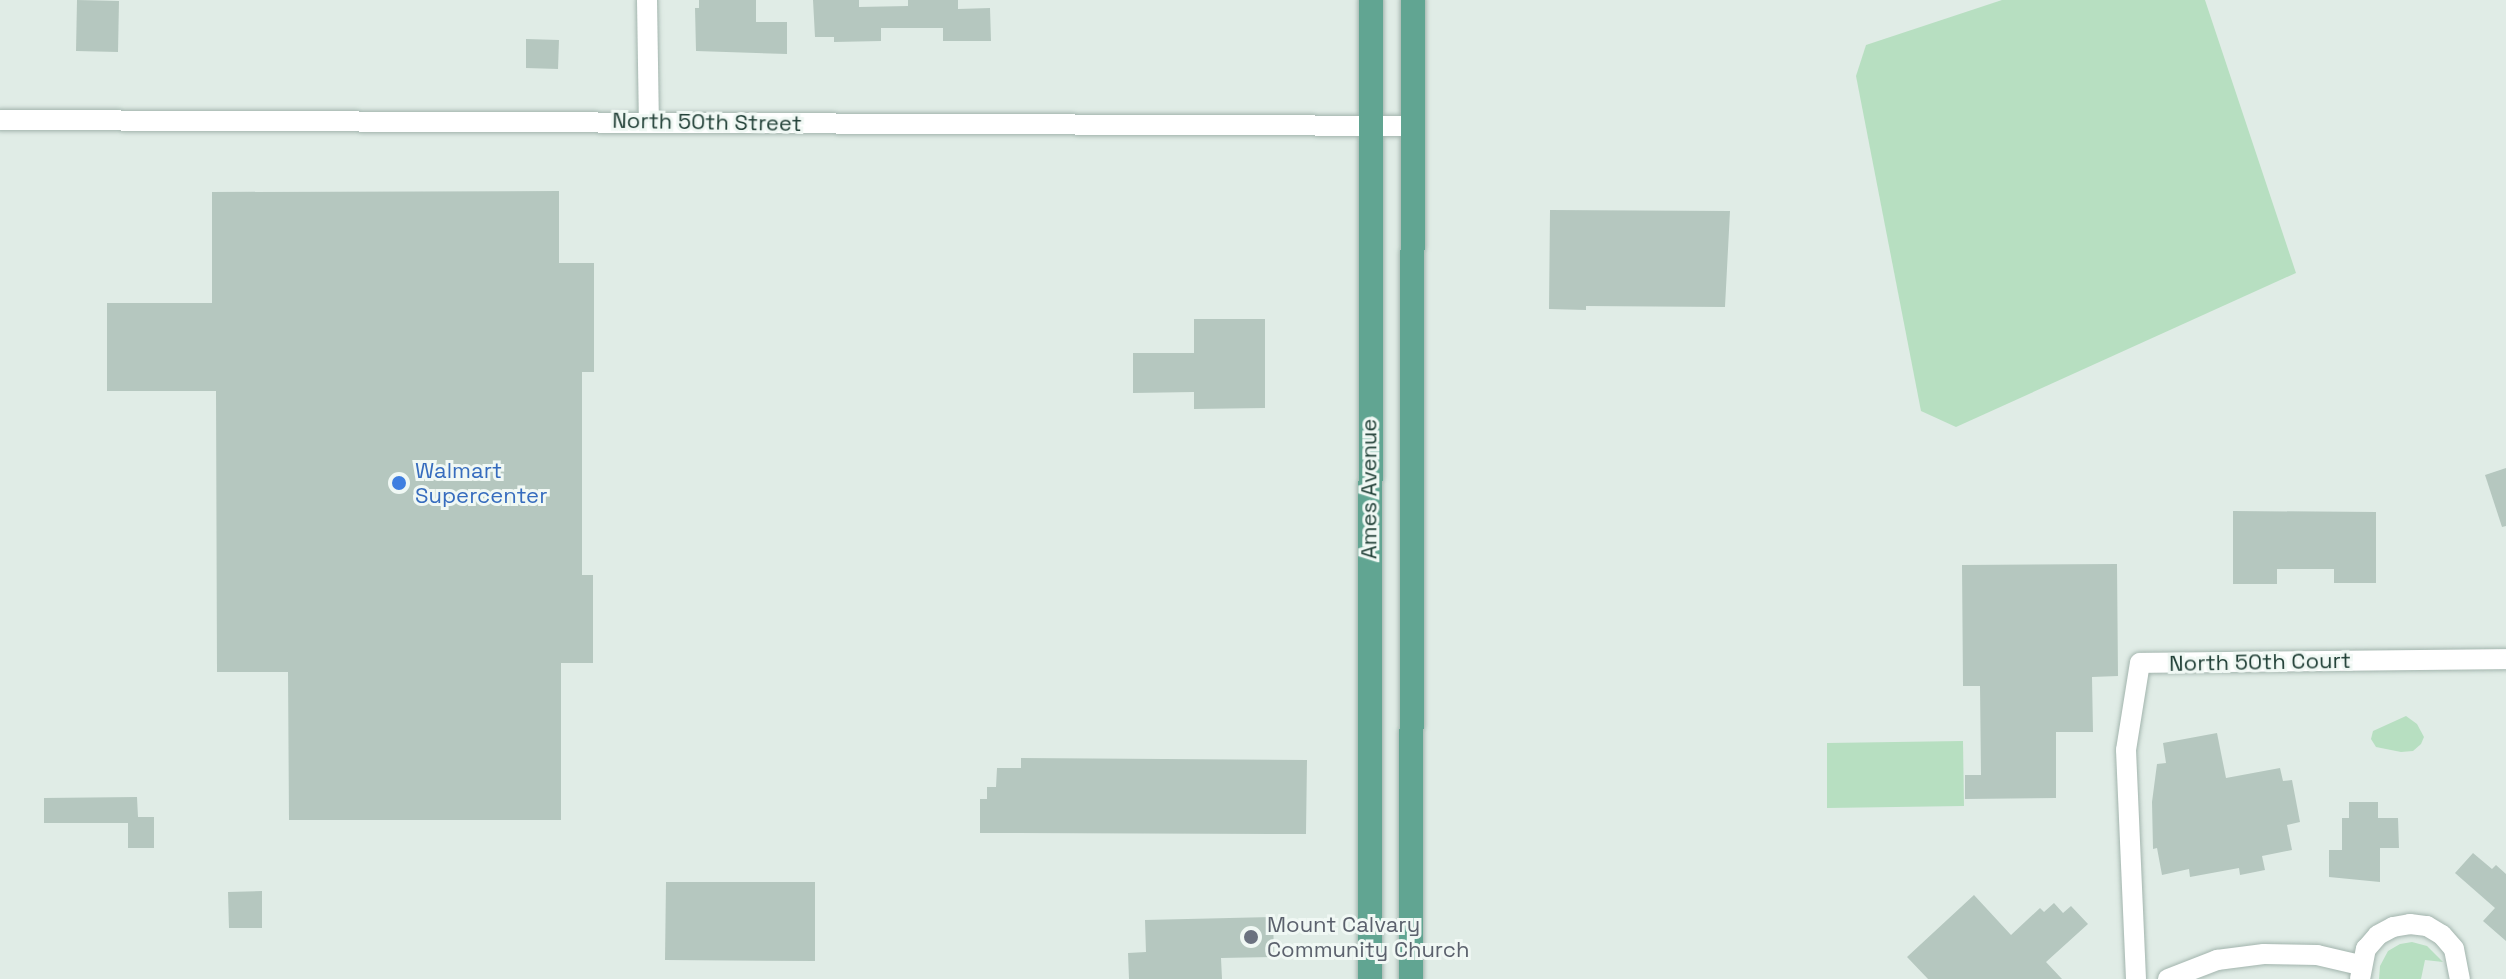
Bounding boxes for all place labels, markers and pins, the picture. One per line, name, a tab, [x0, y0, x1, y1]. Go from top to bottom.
place label: Walmart Supercenter	[415, 457, 547, 508]
marker: Walmart Supercenter	[390, 474, 408, 492]
place label: Mount Calvary Community Church	[1267, 911, 1469, 962]
marker: Mount Calvary Community Church	[1242, 928, 1260, 946]

